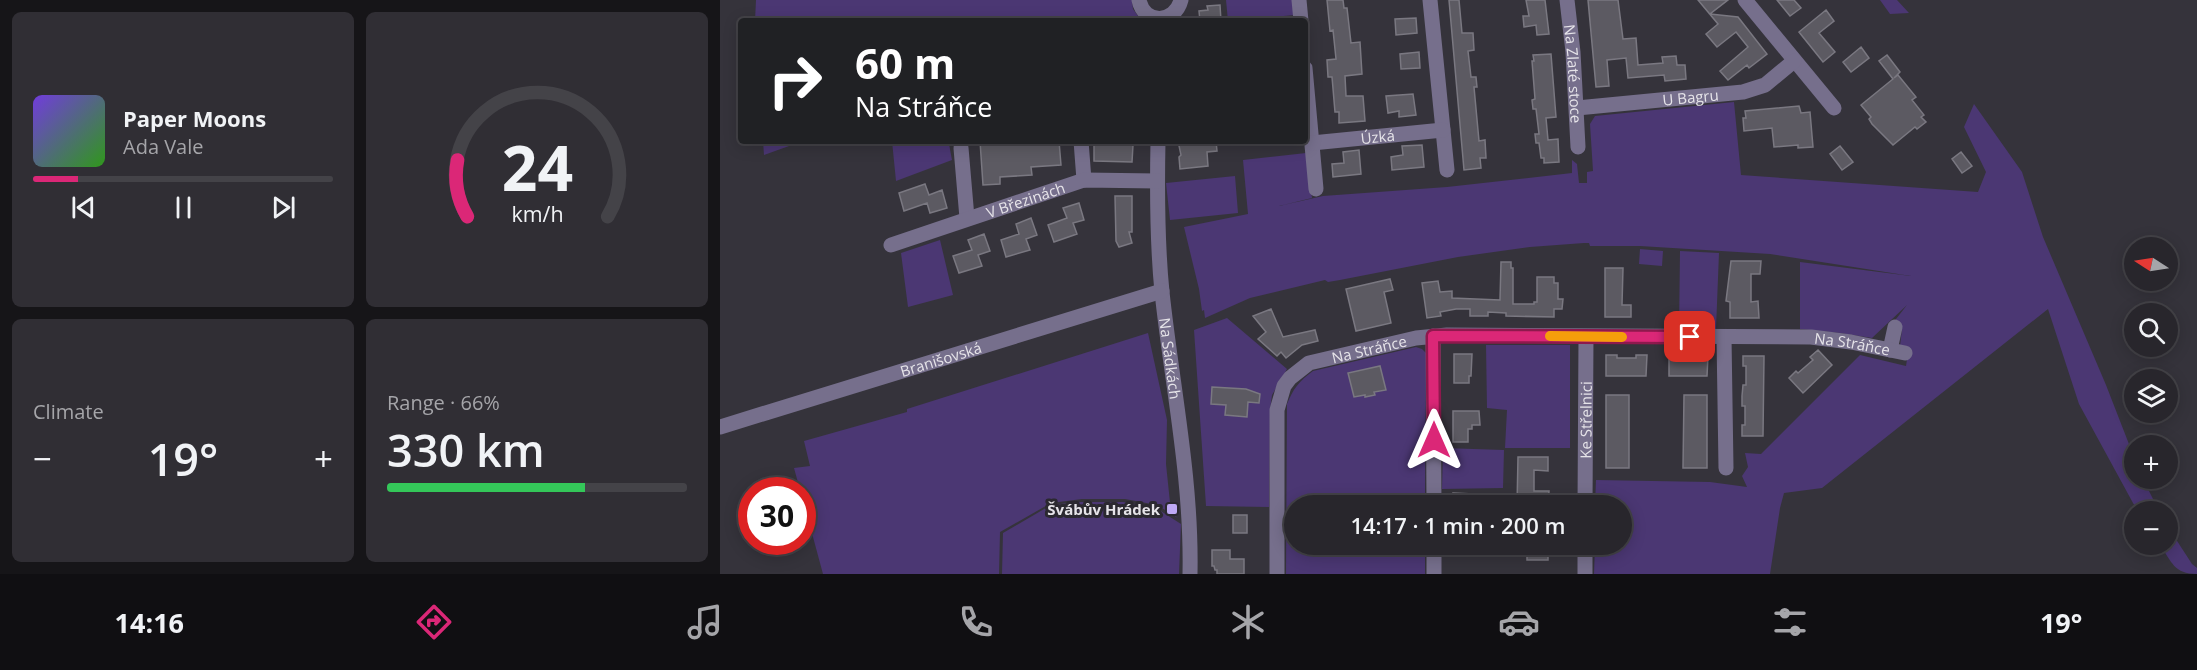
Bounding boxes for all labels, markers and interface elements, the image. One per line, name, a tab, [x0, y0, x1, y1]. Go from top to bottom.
street label: Na Zlaté stoce	[1560, 23, 1587, 124]
text: 60 m	[855, 34, 955, 91]
icon: right	[756, 42, 834, 120]
street label: U Bagru	[1661, 84, 1719, 110]
text: Na Stráňce	[855, 88, 992, 125]
text: Paper Moons	[123, 103, 266, 133]
text: 24	[501, 124, 573, 209]
street label: Úzká	[1360, 125, 1396, 148]
text: Ada Vale	[123, 133, 204, 160]
street label: V Březinách	[984, 177, 1068, 222]
icon: previous	[67, 191, 100, 224]
icon: pause	[167, 191, 200, 224]
icon: next	[267, 191, 300, 224]
text: km/h	[511, 199, 563, 228]
north arrow	[2124, 237, 2178, 291]
map controls	[2124, 237, 2178, 555]
button: search	[2124, 303, 2178, 357]
pin	[1664, 311, 1715, 362]
street label: Na Sádkách	[1155, 316, 1186, 400]
icon: arrive	[1673, 320, 1706, 353]
street label: Na Stráňce	[1813, 328, 1892, 360]
street label: Na Stráňce	[1330, 331, 1409, 367]
street label: Branišovská	[898, 337, 984, 381]
button: layers	[2124, 369, 2178, 423]
street label: Ke Střelnici	[1575, 381, 1596, 459]
text: Range · 66%	[387, 389, 500, 416]
text: Climate	[33, 398, 104, 425]
position arrow	[1402, 408, 1466, 472]
text: 330 km	[387, 419, 545, 480]
text: 19°	[148, 428, 218, 489]
button: +	[2124, 435, 2178, 489]
text: −	[33, 436, 52, 481]
text: +	[314, 436, 333, 481]
speed limit sign: 30	[738, 477, 816, 555]
place label: Švábův Hrádek	[1047, 499, 1161, 519]
button: −	[2124, 501, 2178, 555]
marker: Švábův Hrádek	[1165, 502, 1179, 516]
text: 14:17 · 1 min · 200 m	[1350, 510, 1566, 540]
icon: directions	[413, 601, 455, 643]
icon: music	[684, 601, 726, 643]
icon: phone	[955, 601, 997, 643]
icon: climate	[1227, 601, 1269, 643]
icon: car	[1498, 601, 1540, 643]
icon: filters	[1769, 601, 1811, 643]
text: 14:16	[115, 604, 184, 641]
text: 19°	[2040, 604, 2082, 641]

